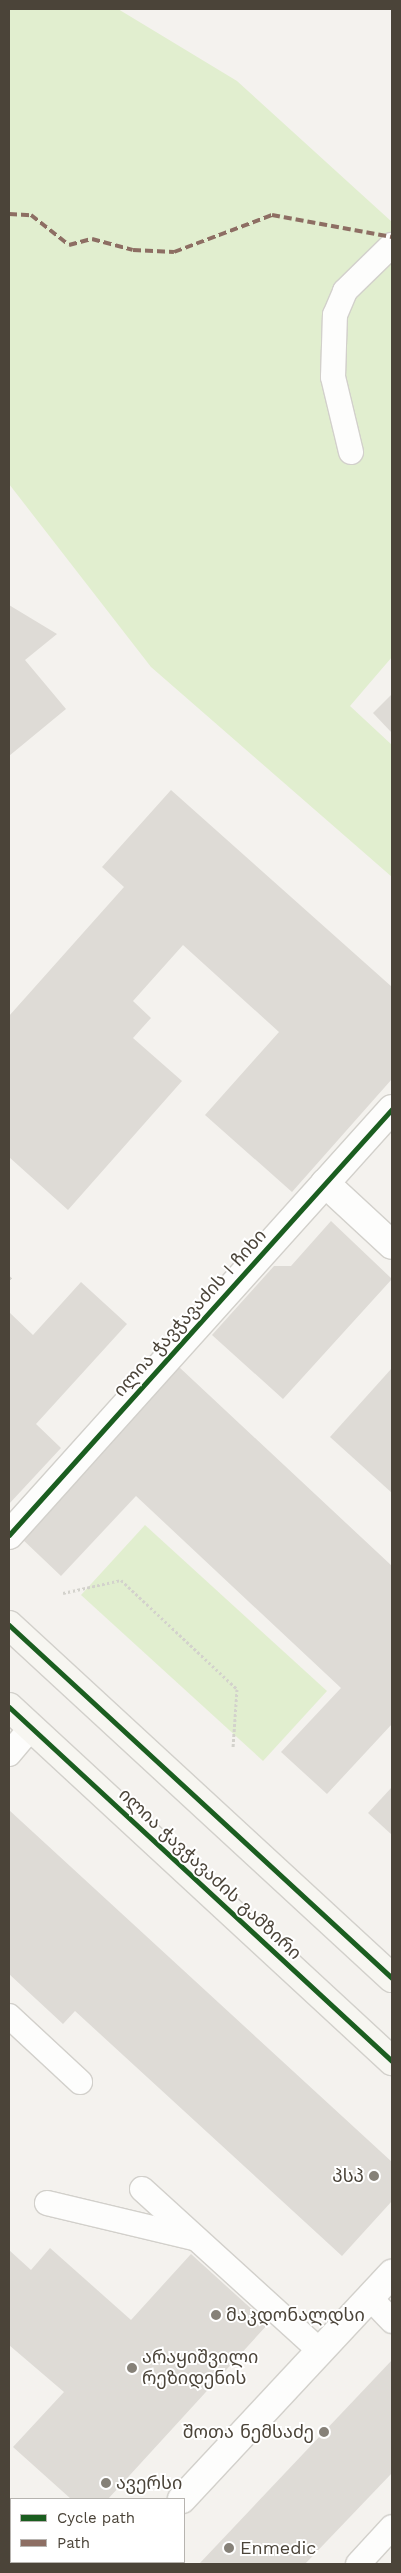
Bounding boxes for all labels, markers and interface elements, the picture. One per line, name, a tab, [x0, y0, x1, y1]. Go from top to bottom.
street label: ილია ჭავჭავაძის I ჩიხი	[109, 1225, 271, 1401]
street label: ილია ჭავჭავაძის გამზირი	[114, 1784, 306, 1964]
place label: პსპ	[332, 2165, 364, 2187]
marker: პსპ	[368, 2170, 380, 2182]
place label: მაკდონალდსი	[226, 2304, 365, 2326]
marker: მაკდონალდსი	[210, 2309, 222, 2321]
place label: არაყიშვილი რეზიდენის	[142, 2347, 258, 2390]
marker: არაყიშვილი რეზიდენის	[126, 2362, 138, 2374]
place label: შოთა ნემსაძე	[183, 2421, 314, 2443]
marker: შოთა ნემსაძე	[318, 2426, 330, 2438]
place label: ავერსი	[116, 2472, 182, 2494]
marker: ავერსი	[100, 2477, 112, 2489]
legend	[10, 2498, 185, 2563]
text: Cycle path	[57, 2509, 135, 2527]
text: Path	[57, 2534, 90, 2552]
place label: Enmedic	[240, 2537, 316, 2559]
marker: Enmedic	[222, 2541, 236, 2555]

